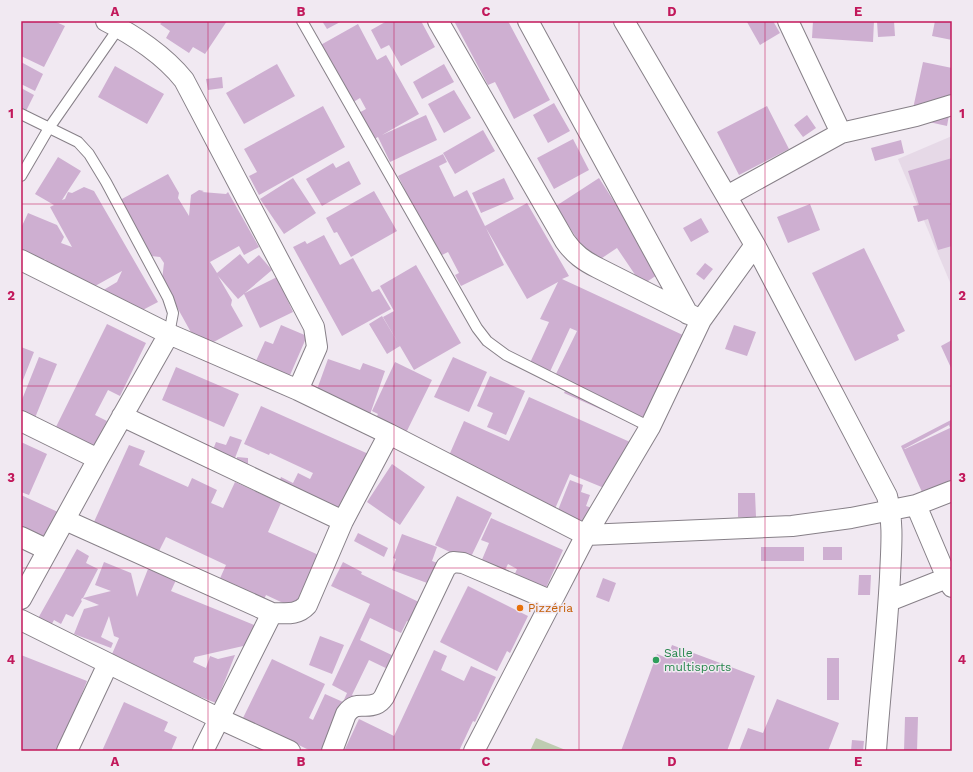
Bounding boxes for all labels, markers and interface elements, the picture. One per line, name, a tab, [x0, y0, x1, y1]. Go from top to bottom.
text: A	[111, 4, 120, 19]
text: B	[297, 4, 306, 19]
text: C	[482, 4, 491, 19]
text: D	[667, 4, 677, 19]
text: E	[854, 4, 862, 19]
text: 1	[8, 106, 14, 121]
text: 1	[959, 106, 965, 121]
text: 2	[7, 288, 15, 303]
text: 2	[958, 288, 966, 303]
text: 3	[7, 470, 15, 485]
text: 3	[958, 470, 966, 485]
place label: Pizzéria	[528, 601, 573, 615]
marker: Pizzéria	[515, 603, 525, 613]
place label: Salle multisports	[664, 646, 731, 674]
text: 4	[7, 652, 16, 667]
text: 4	[958, 652, 967, 667]
marker: Salle multisports	[651, 655, 661, 665]
text: A	[111, 754, 120, 769]
text: B	[297, 754, 306, 769]
text: C	[482, 754, 491, 769]
text: D	[667, 754, 677, 769]
text: E	[854, 754, 862, 769]

